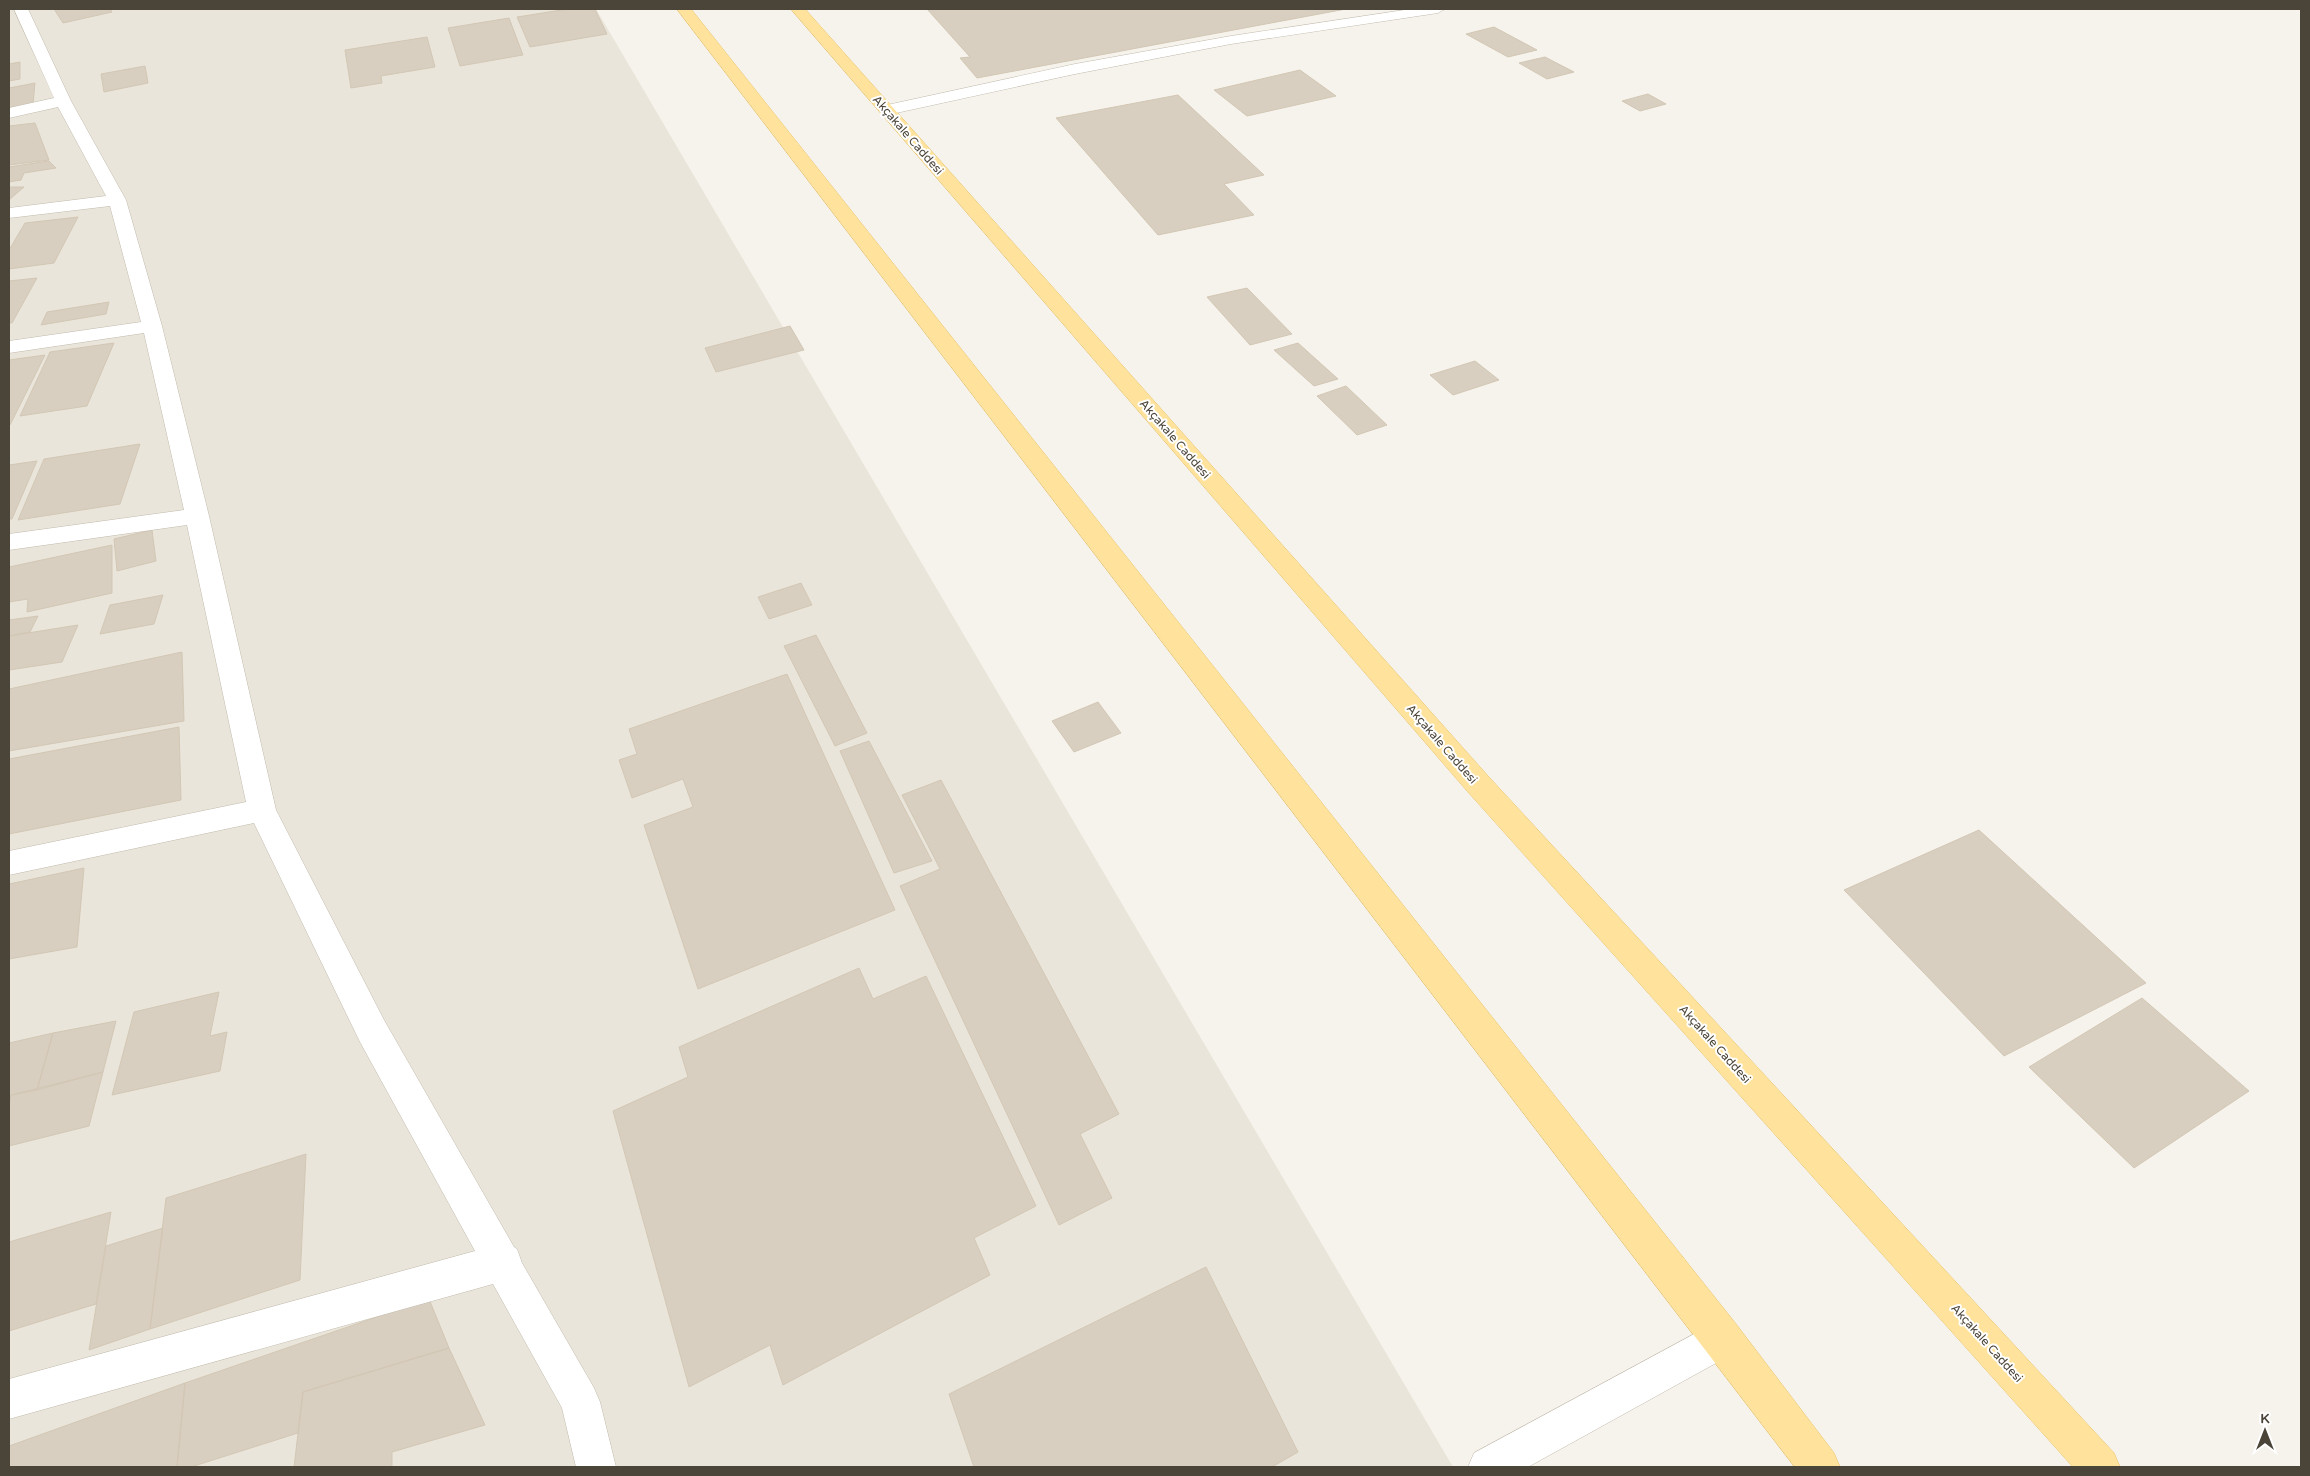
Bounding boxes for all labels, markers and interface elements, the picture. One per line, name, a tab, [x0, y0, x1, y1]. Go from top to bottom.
street label: Akçakale Caddesi	[870, 93, 946, 177]
street label: Akçakale Caddesi	[1137, 397, 1213, 481]
street label: Akçakale Caddesi	[1404, 702, 1480, 786]
street label: Akçakale Caddesi	[1676, 1002, 1754, 1086]
street label: Akçakale Caddesi	[1948, 1301, 2026, 1385]
north arrow	[2240, 1406, 2290, 1456]
text: K	[2260, 1410, 2270, 1427]

